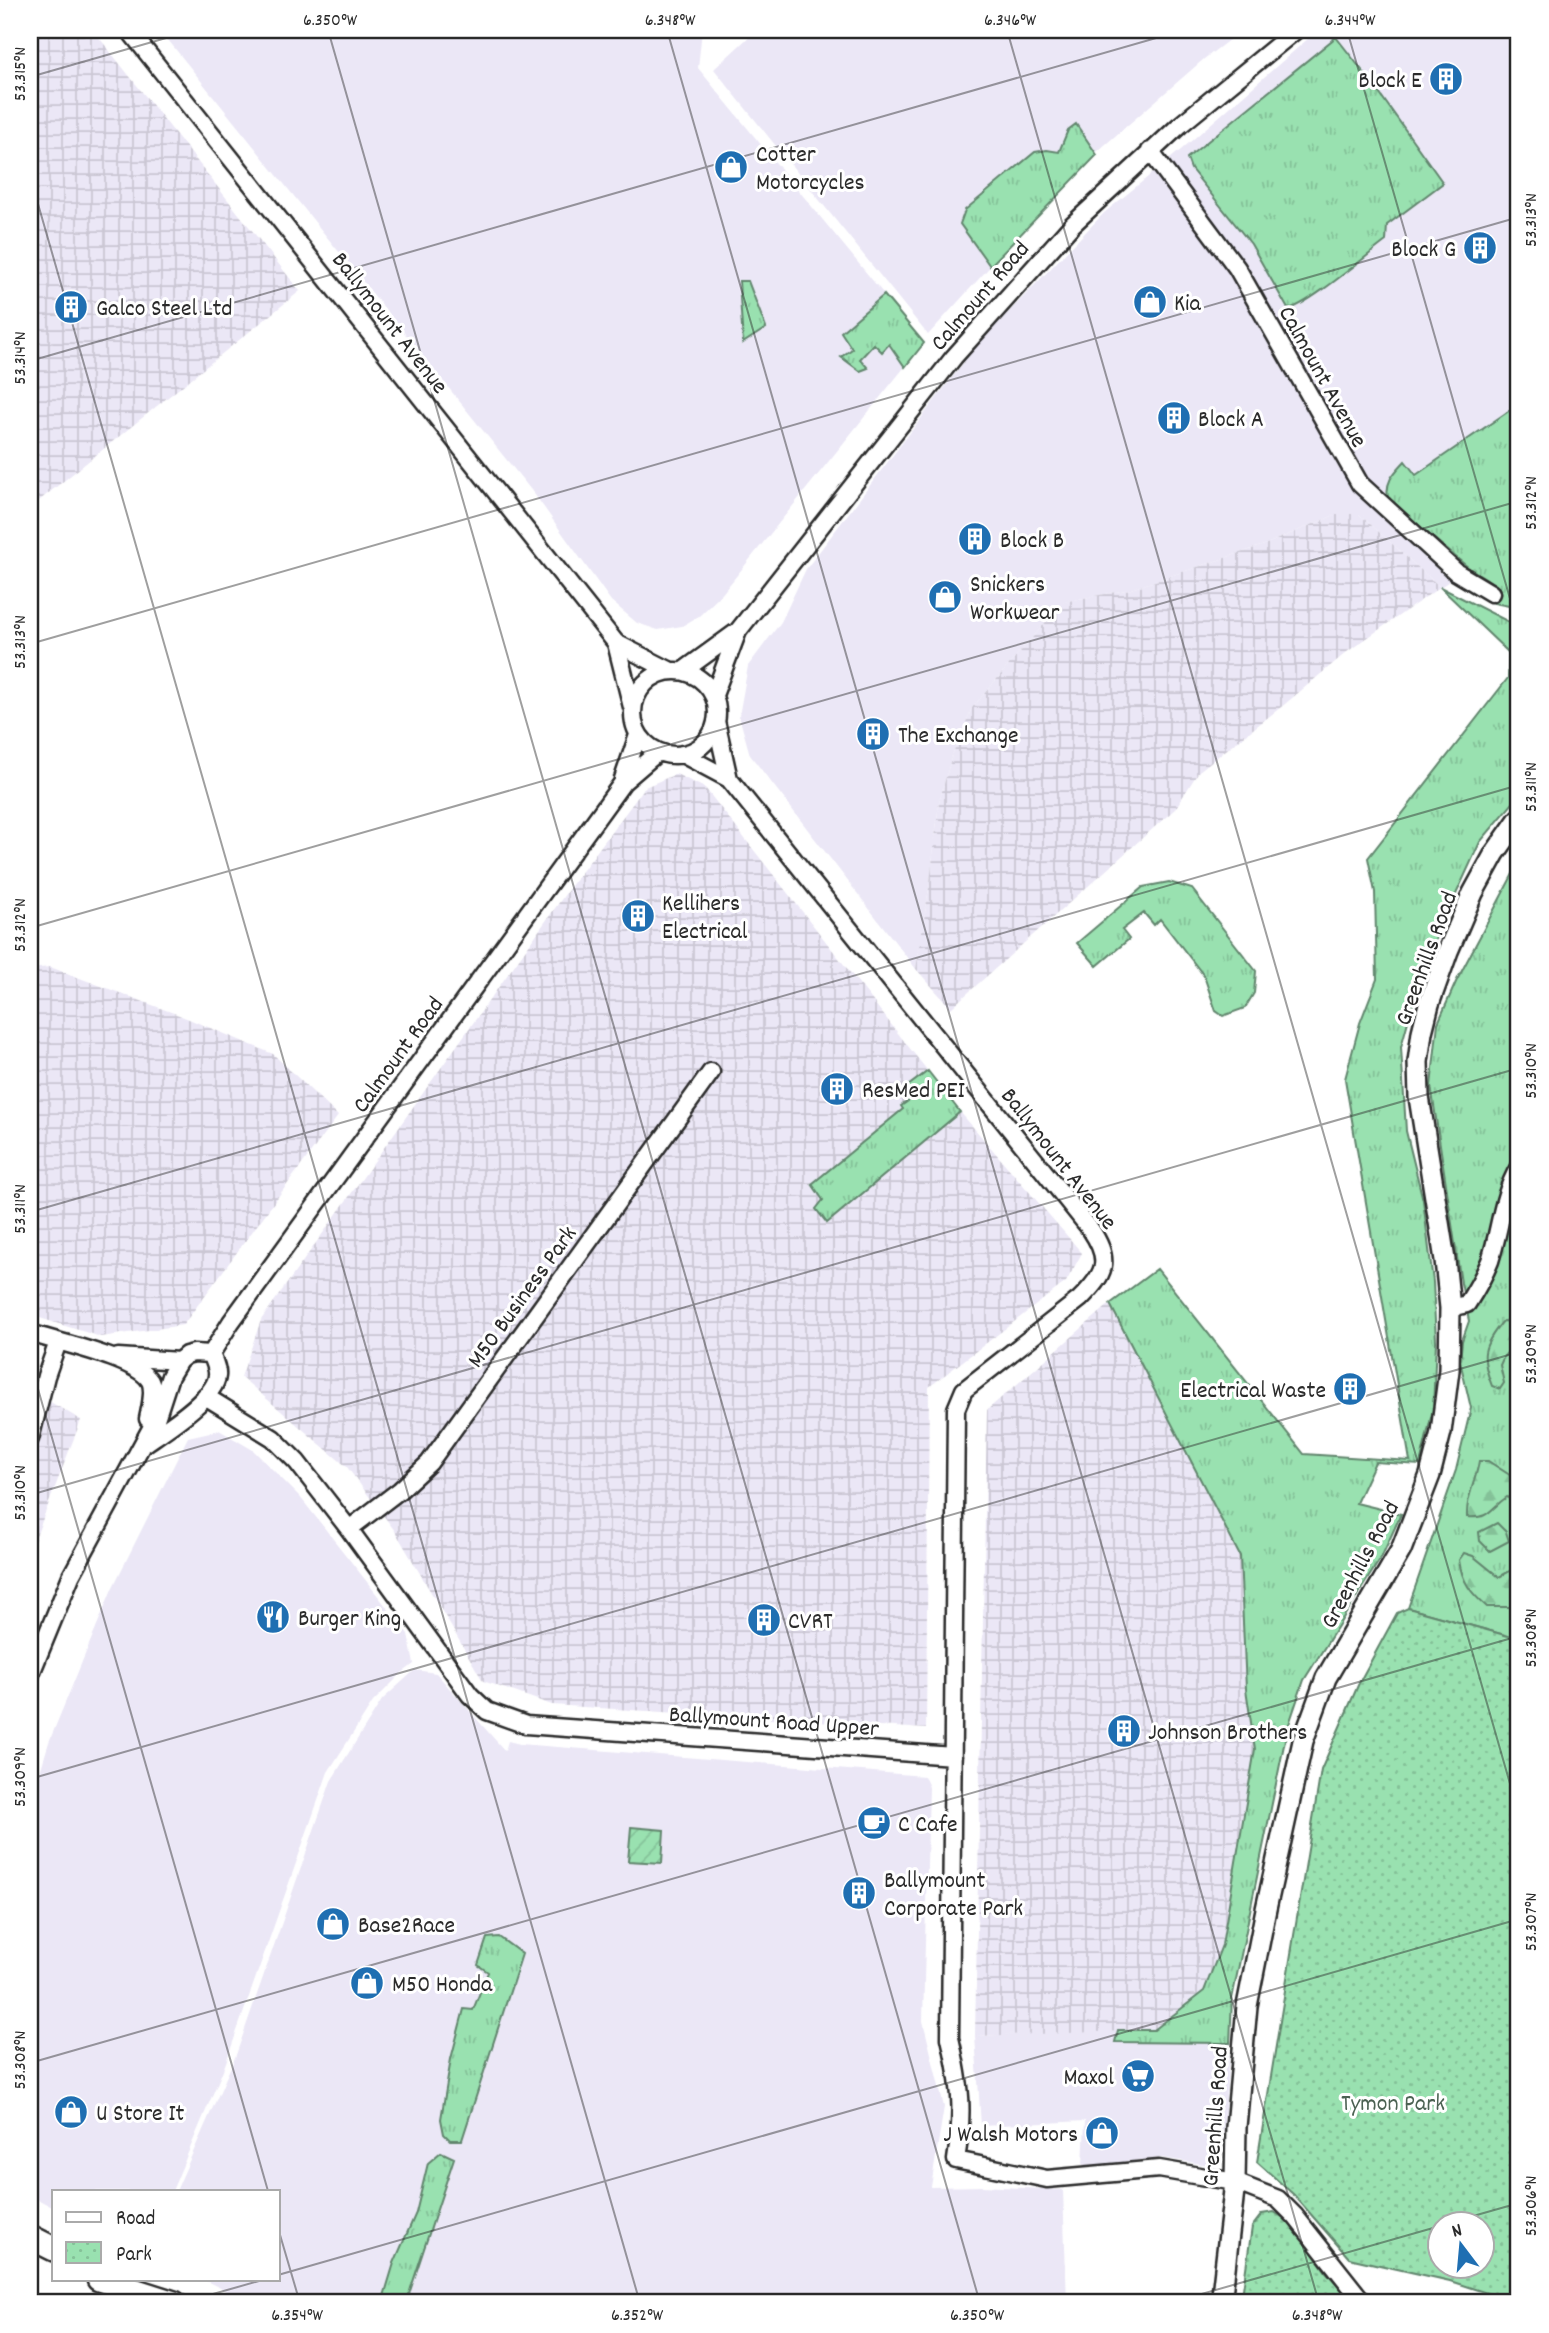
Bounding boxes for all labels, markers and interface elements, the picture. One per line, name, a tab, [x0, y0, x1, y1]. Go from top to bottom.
text: 6.350°W	[303, 9, 358, 34]
text: 6.348°W	[645, 9, 696, 34]
text: 6.346°W	[984, 9, 1037, 34]
text: 6.344°W	[1325, 9, 1376, 34]
text: 53.315°N	[9, 47, 34, 101]
building icon: Block E	[1427, 60, 1465, 98]
place label: Block E	[1358, 65, 1422, 99]
place label: Cotter Motorcycles	[756, 139, 865, 201]
shop icon: Cotter Motorcycles	[712, 148, 750, 186]
text: 53.313°N	[1520, 193, 1545, 247]
building icon: Block G	[1461, 229, 1499, 267]
street label: Calmount Road	[924, 234, 1039, 360]
place label: Block G	[1391, 234, 1456, 268]
street label: Ballymount Avenue	[322, 245, 455, 402]
shop icon: Kia	[1131, 283, 1169, 321]
building icon: Galco Steel Ltd	[52, 288, 90, 326]
place label: Kia	[1174, 288, 1201, 322]
place label: Galco Steel Ltd	[96, 293, 233, 327]
street label: Calmount Avenue	[1268, 300, 1374, 455]
text: 53.314°N	[9, 331, 34, 385]
building icon: Block A	[1155, 399, 1193, 437]
place label: Block A	[1198, 404, 1264, 438]
text: 53.312°N	[1520, 476, 1545, 530]
building icon: Block B	[956, 520, 994, 558]
place label: Block B	[1000, 525, 1064, 559]
place label: Snickers Workwear	[970, 569, 1059, 631]
shop icon: Snickers Workwear	[926, 578, 964, 616]
text: 53.313°N	[9, 615, 34, 669]
building icon: The Exchange	[854, 715, 892, 753]
place label: The Exchange	[898, 720, 1019, 754]
text: 53.311°N	[1520, 762, 1545, 812]
street label: Greenhills Road	[1388, 887, 1468, 1031]
place label: Kellihers Electrical	[662, 888, 748, 950]
building icon: Kellihers Electrical	[619, 897, 657, 935]
text: 53.312°N	[9, 898, 34, 952]
street label: Calmount Road	[346, 990, 453, 1121]
text: 53.310°N	[1520, 1043, 1545, 1099]
building icon: ResMed PEI	[818, 1070, 856, 1108]
place label: ResMed PEI	[862, 1075, 966, 1109]
street label: Ballymount Avenue	[991, 1081, 1124, 1238]
text: 53.311°N	[9, 1184, 34, 1234]
street label: M50 Business Park	[460, 1220, 587, 1376]
text: 53.309°N	[1520, 1324, 1545, 1384]
building icon: Electrical Waste	[1331, 1370, 1369, 1408]
place label: Electrical Waste	[1180, 1375, 1326, 1409]
text: 53.310°N	[9, 1465, 34, 1521]
street label: Greenhills Road	[1314, 1495, 1410, 1635]
restaurant icon: Burger King	[254, 1598, 292, 1636]
building icon: CVRT	[745, 1601, 783, 1639]
place label: Burger King	[298, 1603, 401, 1637]
place label: CVRT	[788, 1606, 833, 1640]
text: 53.308°N	[1520, 1608, 1545, 1668]
street label: Ballymount Road Upper	[668, 1699, 880, 1747]
building icon: Johnson Brothers	[1105, 1712, 1143, 1750]
place label: Johnson Brothers	[1148, 1717, 1307, 1751]
text: 53.309°N	[9, 1747, 34, 1807]
cafe icon: C Cafe	[855, 1804, 893, 1842]
place label: C Cafe	[898, 1809, 957, 1843]
place label: Ballymount Corporate Park	[884, 1865, 1023, 1927]
building icon: Ballymount Corporate Park	[840, 1874, 878, 1912]
text: 53.307°N	[1520, 1893, 1545, 1951]
shop icon: Base2Race	[314, 1905, 352, 1943]
place label: Base2Race	[358, 1910, 455, 1944]
shop icon: M50 Honda	[348, 1964, 386, 2002]
place label: M50 Honda	[392, 1969, 493, 2003]
text: 53.308°N	[9, 2030, 34, 2090]
street label: Greenhills Road	[1195, 2045, 1239, 2187]
supermarket icon: Maxol	[1119, 2057, 1157, 2095]
place label: Maxol	[1063, 2062, 1114, 2096]
park label: Tymon Park	[1341, 2088, 1445, 2122]
shop icon: U Store It	[52, 2093, 90, 2131]
place label: U Store It	[96, 2098, 185, 2132]
shop icon: J Walsh Motors	[1083, 2114, 1121, 2152]
place label: J Walsh Motors	[943, 2119, 1078, 2153]
text: 53.306°N	[1520, 2176, 1545, 2236]
legend	[52, 2190, 280, 2280]
text: Road	[116, 2205, 155, 2235]
north arrow	[1426, 2210, 1496, 2280]
text: N	[1449, 2218, 1466, 2246]
text: Park	[116, 2241, 152, 2271]
text: 6.354°W	[271, 2304, 324, 2329]
text: 6.352°W	[611, 2304, 664, 2329]
text: 6.350°W	[950, 2304, 1005, 2329]
text: 6.348°W	[1292, 2304, 1343, 2329]

